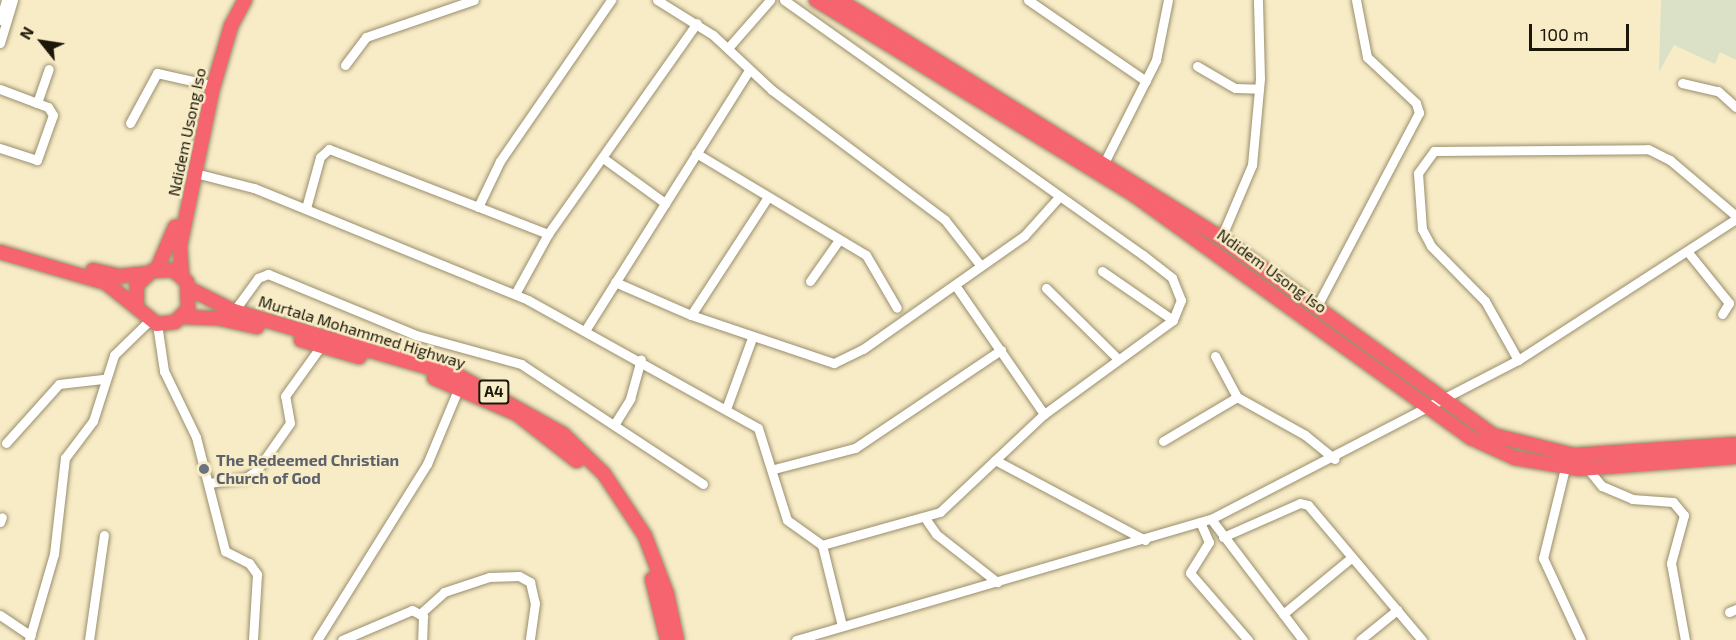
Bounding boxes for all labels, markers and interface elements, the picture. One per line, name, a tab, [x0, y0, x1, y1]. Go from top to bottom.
north arrow	[12, 12, 72, 72]
scale bar	[1532, 12, 1632, 50]
text: N	[15, 23, 37, 43]
text: 100 m	[1540, 23, 1589, 45]
street label: Ndidem Usong Iso	[164, 66, 210, 198]
street label: Ndidem Usong Iso	[1213, 225, 1331, 317]
street label: Murtala Mohammed Highway	[256, 291, 468, 373]
road number: A4	[478, 380, 510, 404]
place label: The Redeemed Christian Church of God	[216, 450, 399, 488]
marker: The Redeemed Christian Church of God	[197, 462, 211, 476]

